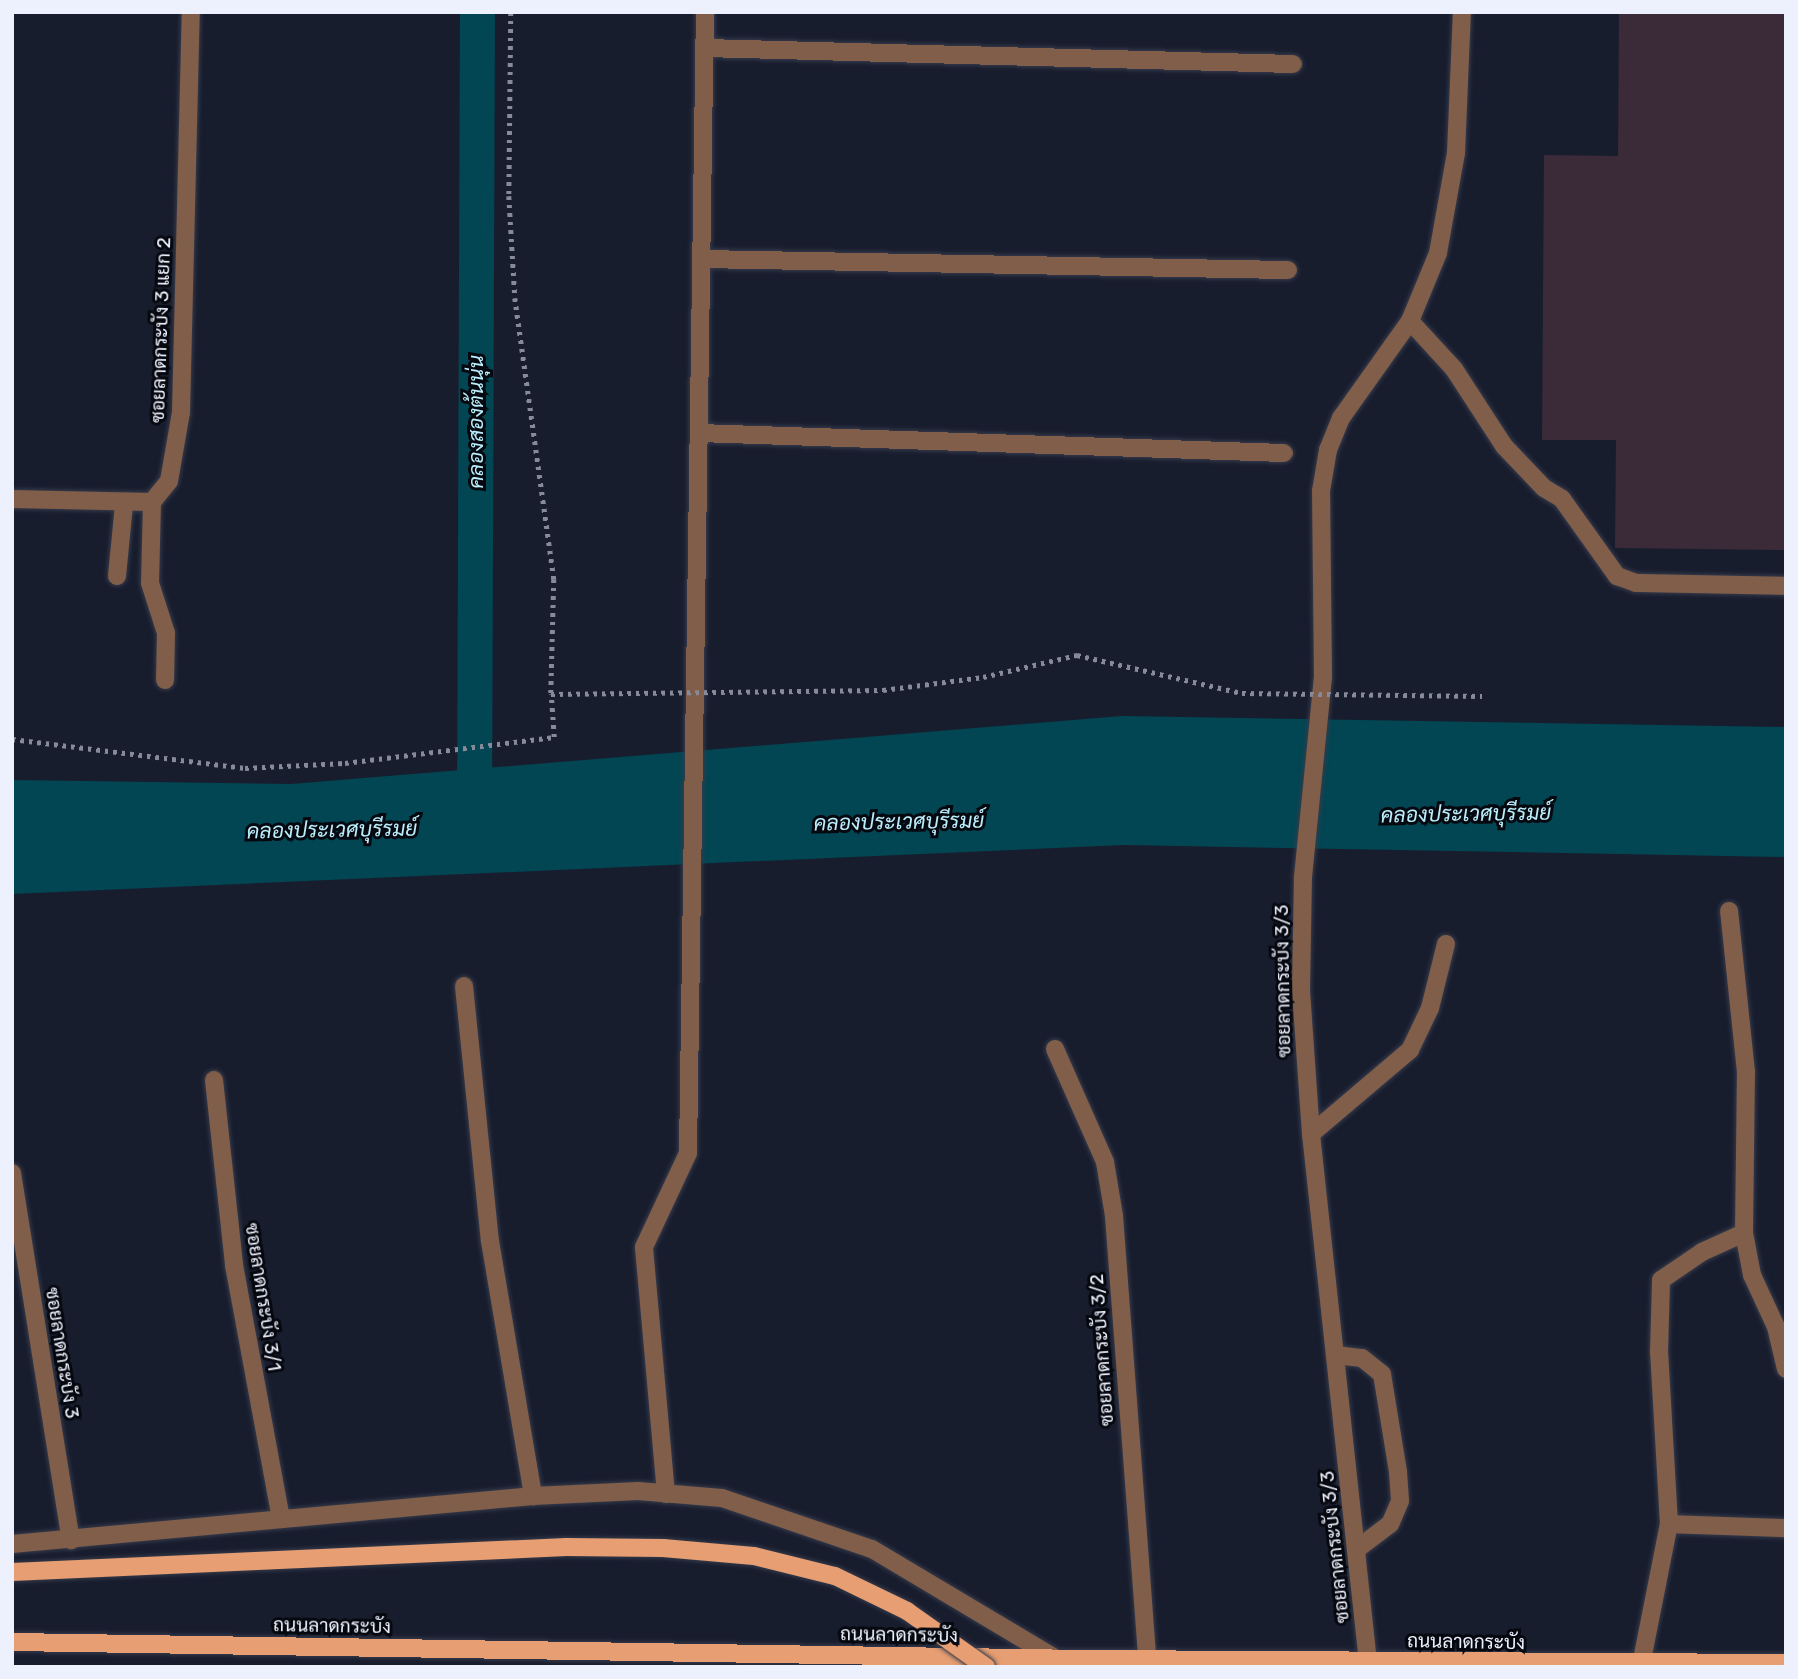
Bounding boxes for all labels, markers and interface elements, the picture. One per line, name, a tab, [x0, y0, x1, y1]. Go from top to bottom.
street label: ซอยลาดกระบัง 3 แยก 2	[146, 237, 176, 423]
water label: คลองสองต้นนุ่น	[463, 355, 489, 489]
water label: คลองประเวศบุรีรมย์	[1381, 800, 1551, 828]
water label: คลองประเวศบุรีรมย์	[814, 808, 984, 836]
water label: คลองประเวศบุรีรมย์	[247, 816, 417, 844]
street label: ซอยลาดกระบัง 3/3	[1270, 904, 1296, 1058]
street label: ซอยลาดกระบัง 3/1	[240, 1221, 286, 1373]
street label: ซอยลาดกระบัง 3/2	[1085, 1273, 1119, 1427]
street label: ซอยลาดกระบัง 3	[40, 1286, 84, 1420]
street label: ซอยลาดกระบัง 3/3	[1316, 1470, 1354, 1624]
street label: ถนนลาดกระบัง	[273, 1614, 391, 1638]
street label: ถนนลาดกระบัง	[840, 1623, 958, 1647]
street label: ถนนลาดกระบัง	[1407, 1630, 1525, 1654]

